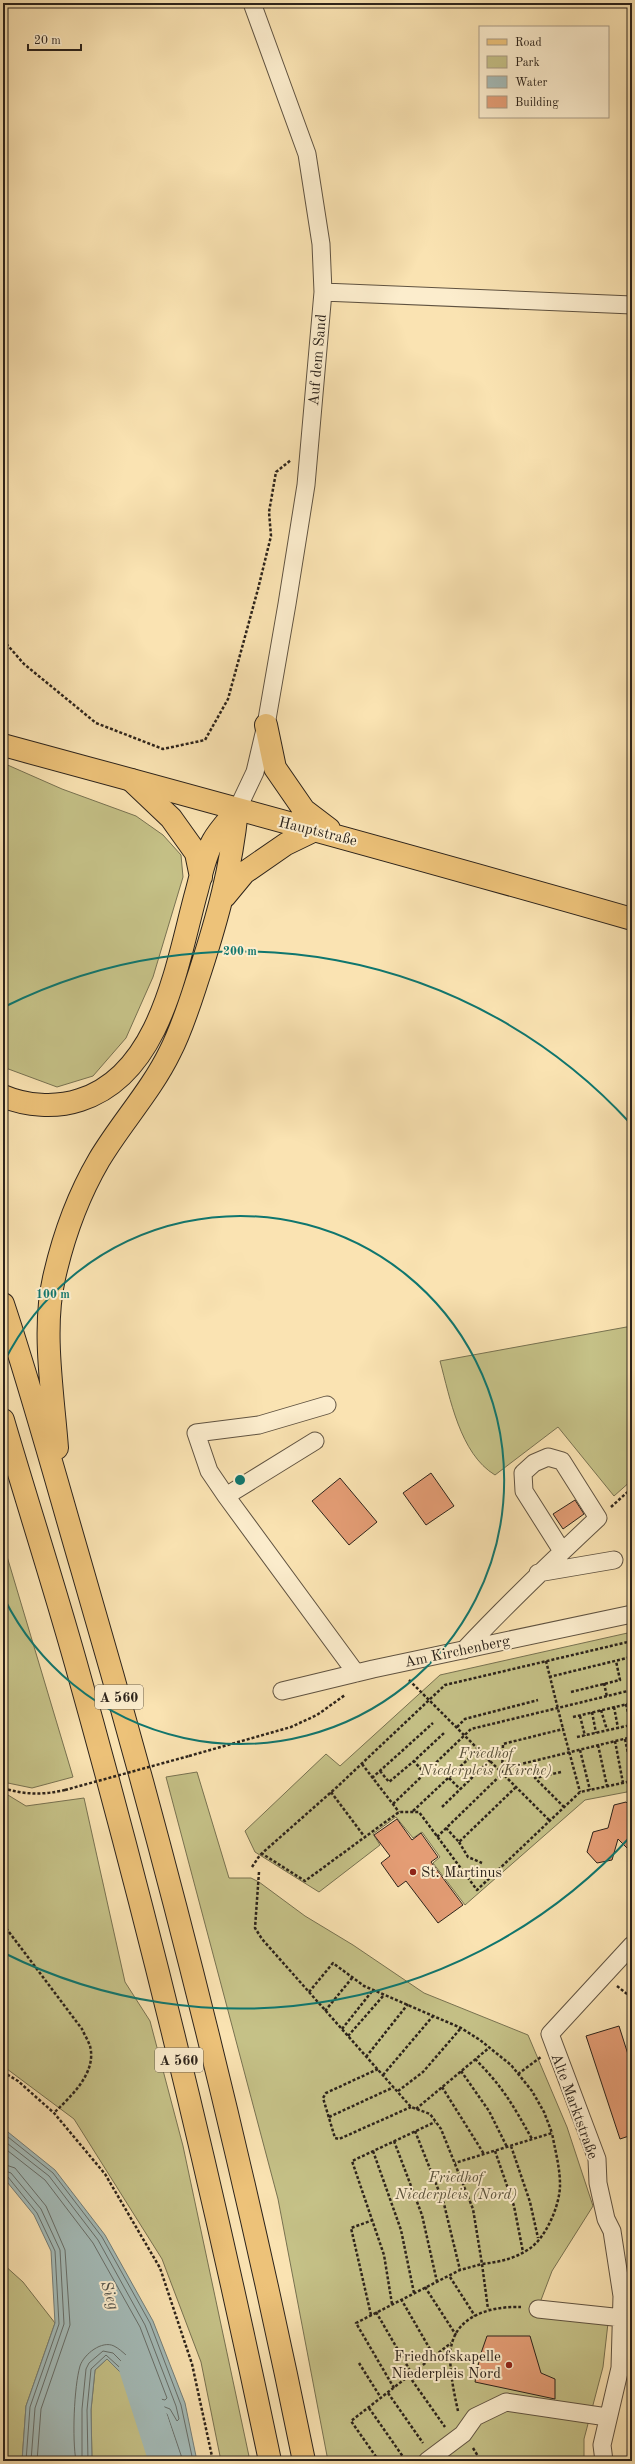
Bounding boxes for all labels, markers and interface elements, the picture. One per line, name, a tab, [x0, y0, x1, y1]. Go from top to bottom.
scale bar	[28, 26, 81, 52]
legend	[479, 26, 609, 118]
text: 20 m	[34, 35, 61, 47]
text: Road	[515, 37, 542, 49]
text: Park	[515, 57, 540, 69]
text: Water	[515, 77, 548, 89]
text: Building	[515, 97, 559, 109]
street label: Auf dem Sand	[307, 313, 330, 407]
street label: Hauptstraße	[277, 815, 359, 849]
text: 200 m	[223, 946, 257, 958]
text: 100 m	[36, 1289, 70, 1301]
centre of rings	[233, 1473, 247, 1487]
street label: Am Kirchenberg	[403, 1634, 512, 1671]
road number: A 560	[95, 1685, 143, 1709]
park label: Friedhof Niederpleis (Kirche)	[419, 1747, 552, 1779]
place label: St. Martinus	[421, 1866, 502, 1881]
marker: St. Martinus	[408, 1867, 418, 1877]
road number: A 560	[155, 2048, 203, 2072]
street label: Alte Marktstraße	[548, 2052, 600, 2161]
park label: Friedhof Niederpleis (Nord)	[394, 2171, 517, 2203]
water label: Sieg	[97, 2279, 121, 2312]
place label: Friedhofskapelle Niederpleis Nord	[391, 2350, 501, 2382]
marker: Friedhofskapelle Niederpleis Nord	[504, 2360, 514, 2370]

